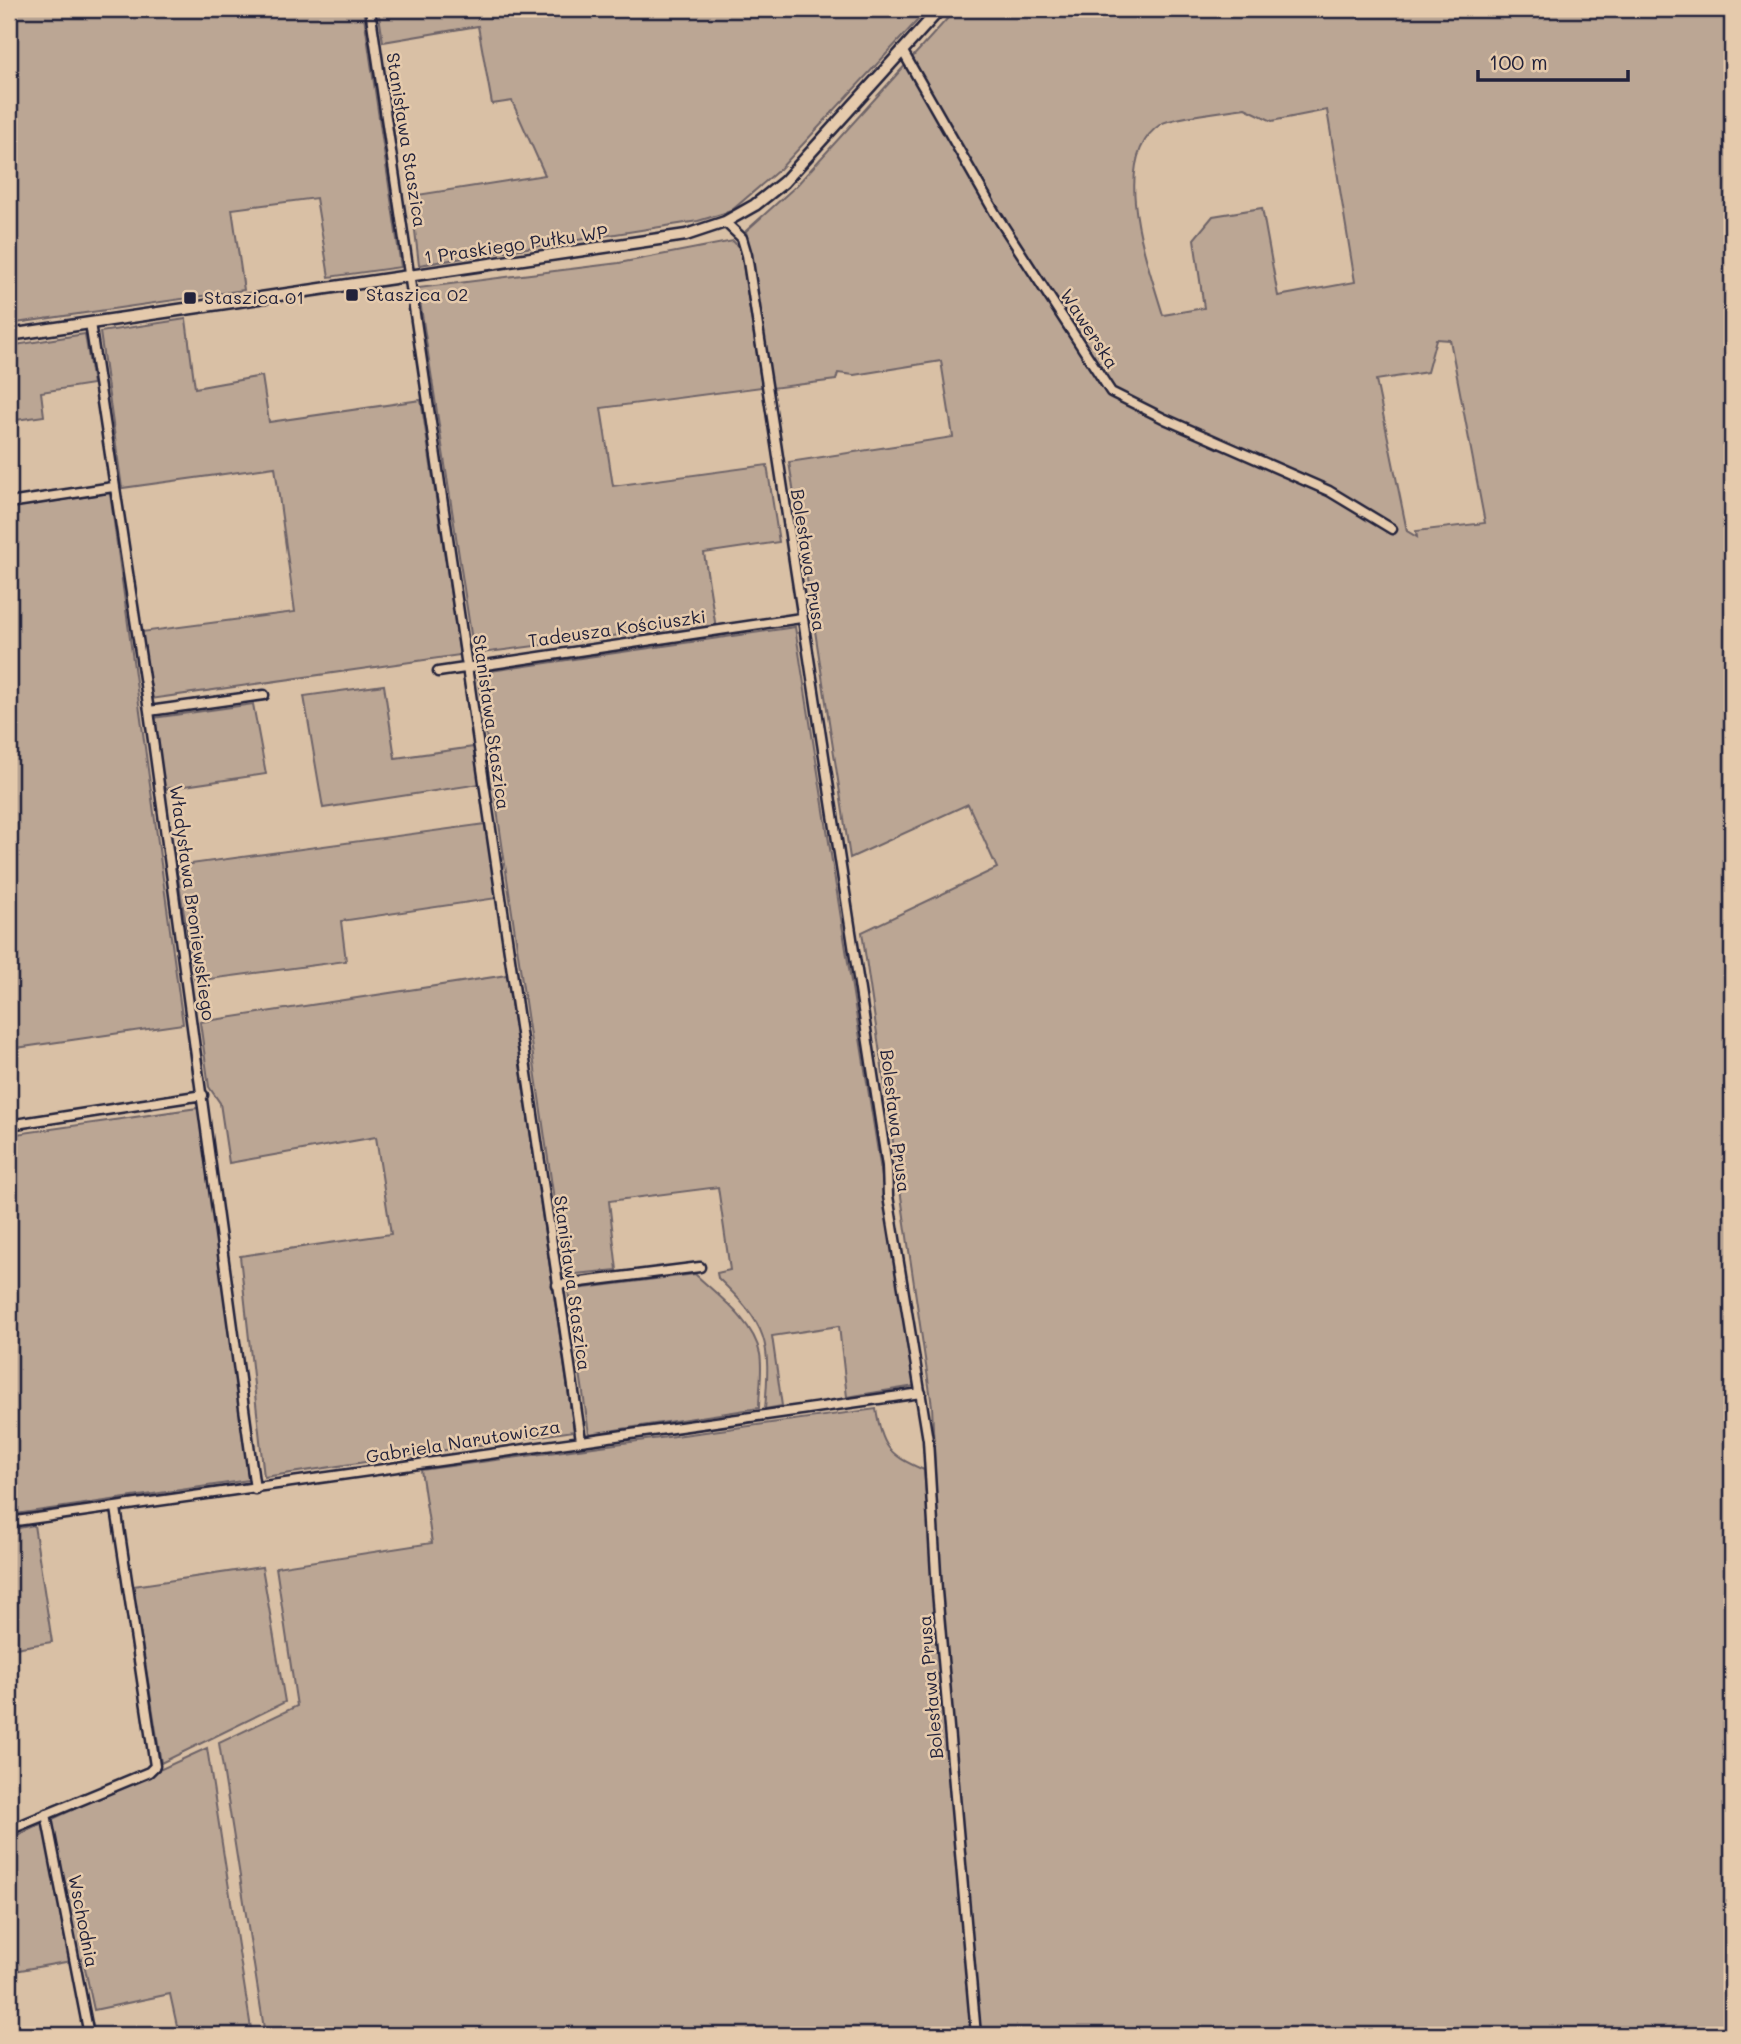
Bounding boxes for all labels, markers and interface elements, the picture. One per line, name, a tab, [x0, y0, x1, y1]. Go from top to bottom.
scale bar	[1478, 38, 1629, 82]
text: 100 m	[1489, 48, 1548, 75]
street label: Stanisława Staszica	[381, 51, 433, 229]
street label: 1 Praskiego Pułku WP	[422, 219, 609, 269]
place label: Staszica 02	[366, 282, 468, 306]
street label: Wawerska	[1055, 284, 1125, 373]
place label: Staszica 01	[204, 285, 304, 309]
marker: Staszica 02	[344, 287, 360, 303]
marker: Staszica 01	[182, 290, 198, 306]
street label: Bolesława Prusa	[786, 487, 832, 633]
street label: Tadeusza Kościuszki	[526, 604, 707, 652]
street label: Stanisława Staszica	[468, 633, 516, 811]
street label: Władysława Broniewskiego	[165, 784, 221, 1022]
street label: Bolesława Prusa	[875, 1048, 917, 1194]
street label: Stanisława Staszica	[549, 1194, 597, 1372]
street label: Gabriela Narutowicza	[364, 1414, 562, 1468]
street label: Bolesława Prusa	[912, 1614, 948, 1760]
street label: Wschodnia	[63, 1872, 105, 1969]

